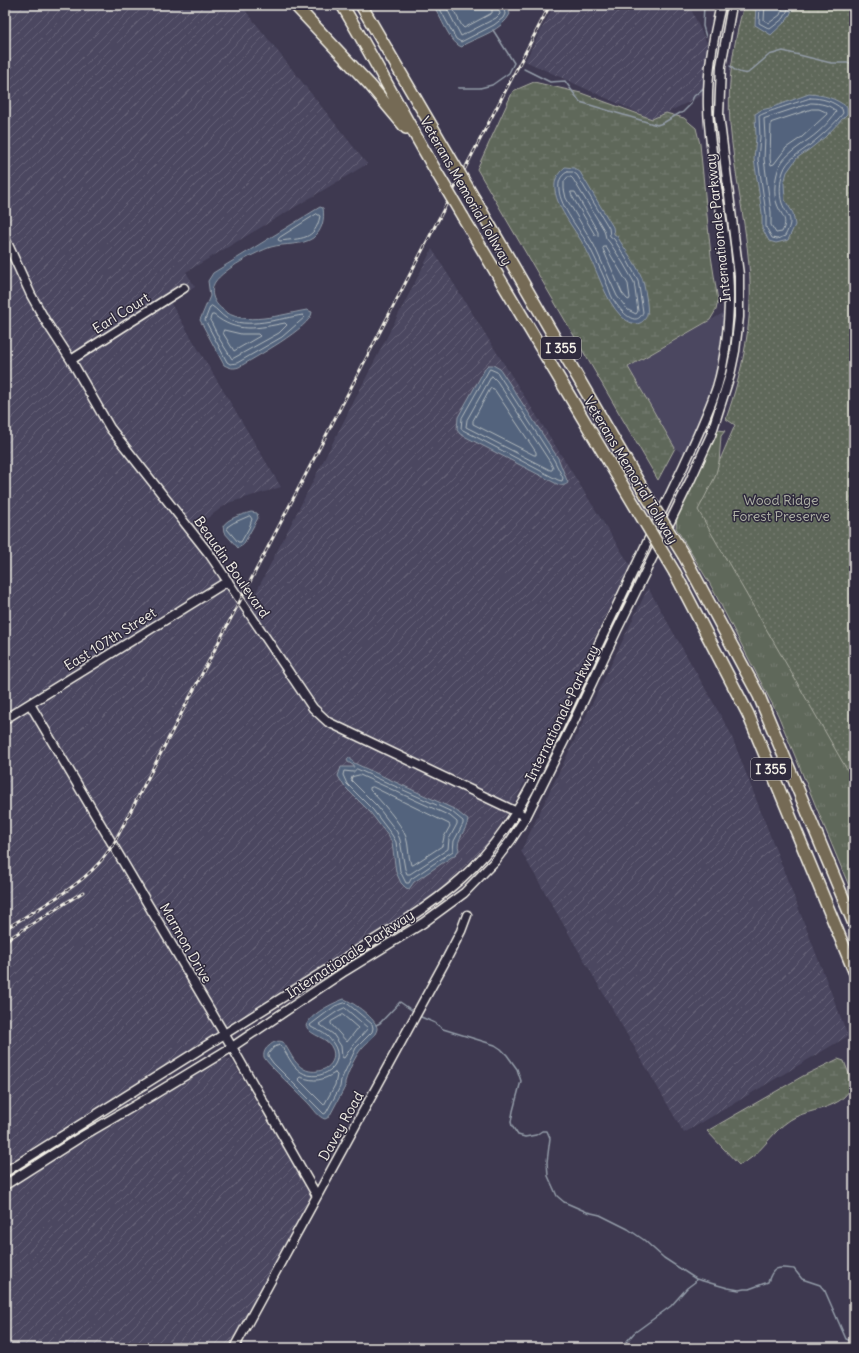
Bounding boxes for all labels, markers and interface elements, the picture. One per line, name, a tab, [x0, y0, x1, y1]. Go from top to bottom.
street label: Veterans Memorial Tollway	[416, 113, 516, 269]
street label: Internationale Parkway	[701, 153, 735, 303]
street label: Earl Court	[89, 288, 153, 338]
road number: I 355	[541, 337, 581, 359]
street label: Veterans Memorial Tollway	[580, 393, 682, 547]
park label: Wood Ridge Forest Preserve	[732, 491, 830, 525]
street label: Beaudin Boulevard	[190, 513, 274, 621]
street label: East 107th Street	[61, 603, 160, 675]
street label: Internationale Parkway	[521, 642, 603, 784]
road number: I 355	[751, 758, 791, 780]
street label: Marmon Drive	[156, 900, 216, 986]
street label: Internationale Parkway	[282, 906, 418, 1002]
street label: Davey Road	[315, 1088, 367, 1164]

